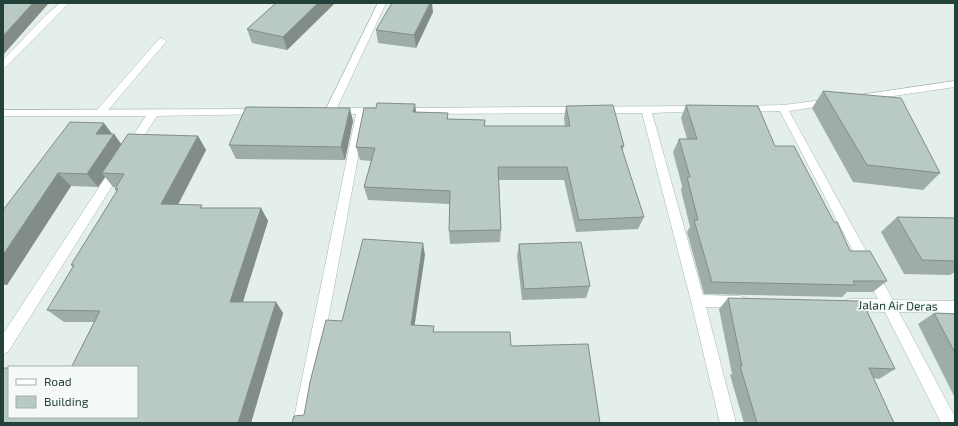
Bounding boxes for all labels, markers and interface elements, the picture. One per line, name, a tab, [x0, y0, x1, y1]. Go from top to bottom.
street label: Jalan Air Deras	[858, 297, 938, 313]
legend	[8, 366, 138, 418]
text: Road	[44, 374, 72, 388]
text: Building	[44, 394, 89, 408]

